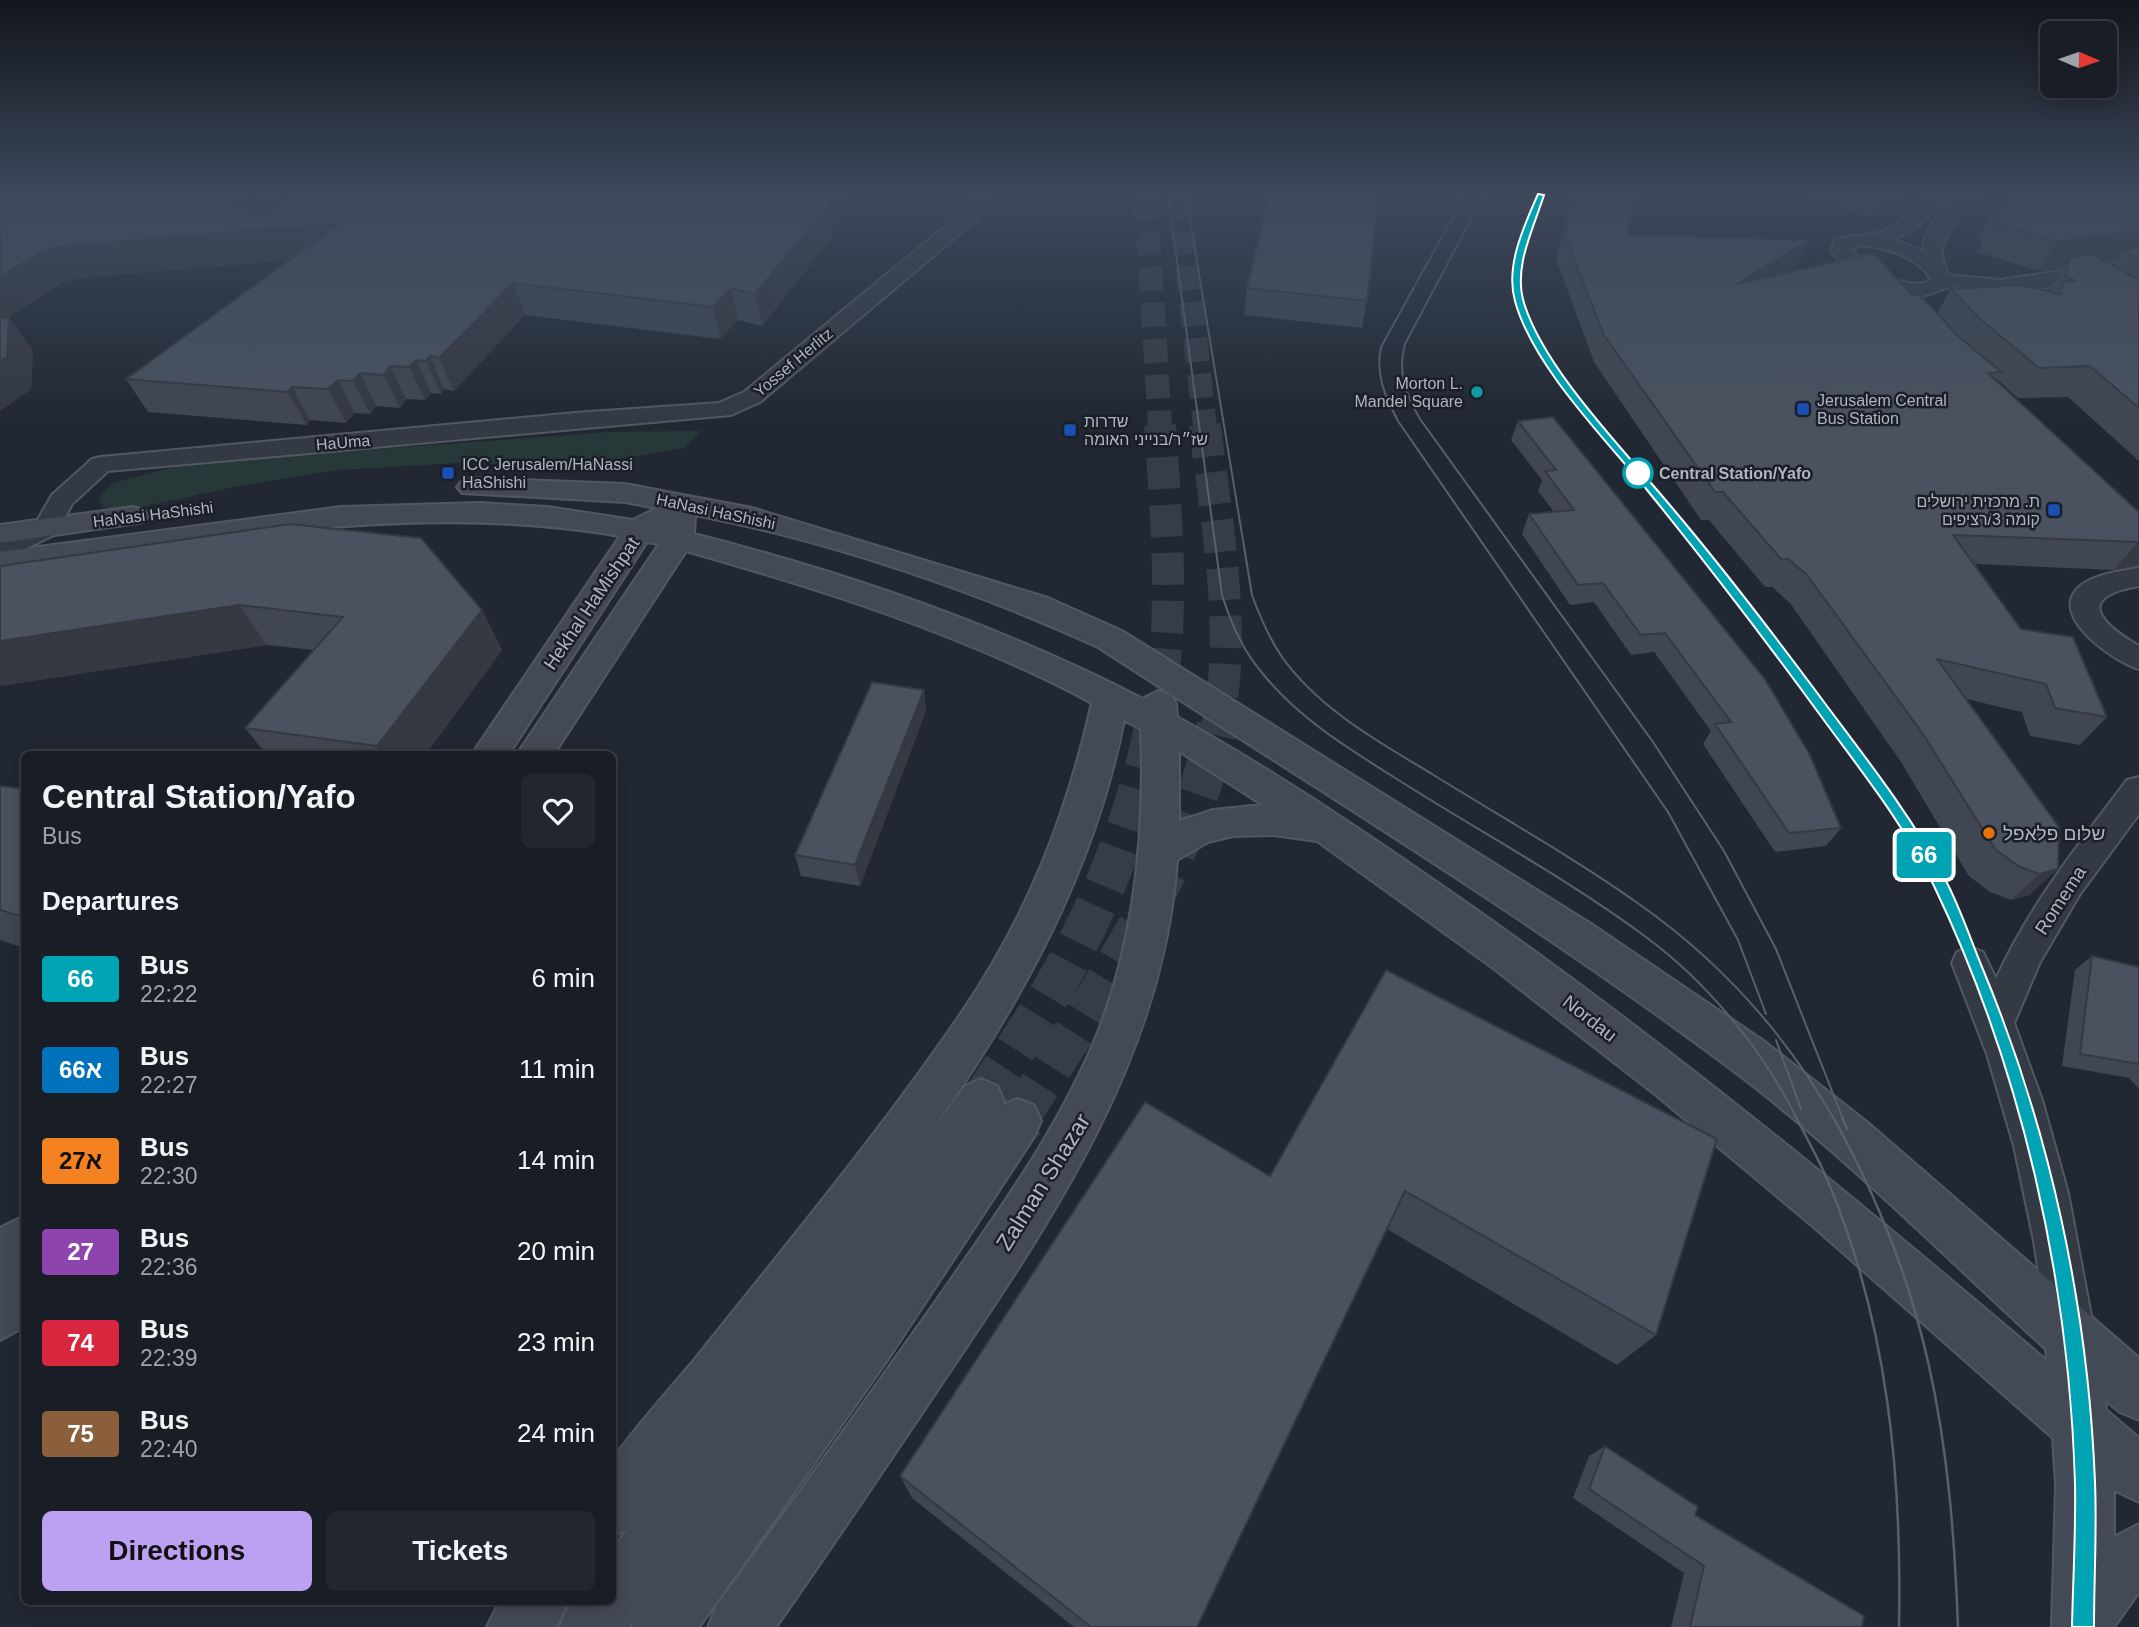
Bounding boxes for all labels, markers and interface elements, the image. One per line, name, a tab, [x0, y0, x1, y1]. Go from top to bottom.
north arrow	[2040, 21, 2118, 98]
map controls	[2040, 21, 2117, 98]
street label: Yossef Herlitz	[751, 325, 836, 400]
place label: Morton L. Mandel Square	[1354, 375, 1463, 410]
marker: Morton L. Mandel Square	[1469, 384, 1485, 400]
place label: Jerusalem Central Bus Station	[1817, 392, 1947, 427]
marker: Jerusalem Central Bus Station	[1795, 401, 1811, 417]
place label: שדרות שז״ר/בנייני האומה	[1084, 413, 1208, 448]
marker: שדרות שז״ר/בנייני האומה	[1062, 422, 1078, 438]
street label: HaUma	[315, 432, 371, 453]
place label: ICC Jerusalem/HaNassi HaShishi	[462, 456, 633, 491]
marker: Central Station/Yafo	[1623, 458, 1653, 488]
marker: ICC Jerusalem/HaNassi HaShishi	[440, 465, 456, 481]
place label: Central Station/Yafo	[1659, 465, 1811, 482]
street label: HaNasi HaShishi	[655, 491, 777, 532]
place label: ת. מרכזית ירושלים קומה 3/רציפים	[1916, 493, 2040, 528]
street label: HaNasi HaShishi	[92, 499, 214, 530]
marker: ת. מרכזית ירושלים קומה 3/רציפים	[2046, 502, 2062, 518]
street label: Hekhal HaMishpat	[539, 532, 644, 674]
button: heart	[521, 774, 595, 848]
text: Central Station/Yafo	[42, 778, 356, 815]
text: Bus	[42, 823, 82, 849]
place label: שלום פלאפל	[2003, 823, 2105, 844]
marker: שלום פלאפל	[1981, 825, 1997, 841]
line badge: 66	[1892, 832, 1955, 878]
text: 66	[1911, 841, 1937, 868]
street label: Romema	[2031, 862, 2090, 938]
text: Departures	[42, 886, 179, 916]
text: Bus	[140, 950, 189, 980]
text: 6 min	[531, 963, 595, 993]
text: 66	[67, 965, 94, 992]
text: 22:22	[140, 981, 198, 1007]
street label: Nordau	[1559, 991, 1621, 1046]
text: Bus	[140, 1041, 189, 1071]
text: 11 min	[519, 1054, 595, 1084]
text: 66א	[59, 1056, 102, 1083]
text: 22:27	[140, 1072, 198, 1098]
street label: Zalman Shazar	[991, 1109, 1096, 1255]
text: Bus	[140, 1132, 189, 1162]
text: 14 min	[517, 1145, 595, 1175]
text: 27א	[59, 1147, 102, 1174]
text: 22:30	[140, 1163, 198, 1189]
text: Bus	[140, 1223, 189, 1253]
text: 20 min	[517, 1236, 595, 1266]
text: 27	[67, 1238, 94, 1265]
text: 22:36	[140, 1254, 198, 1280]
text: Bus	[140, 1314, 189, 1344]
text: 23 min	[517, 1327, 595, 1357]
text: 74	[67, 1329, 94, 1356]
text: 22:39	[140, 1345, 198, 1371]
text: Bus	[140, 1405, 189, 1435]
text: 24 min	[517, 1418, 595, 1448]
text: 75	[67, 1420, 94, 1447]
text: 22:40	[140, 1436, 198, 1462]
button: Directions	[42, 1511, 312, 1591]
button: Tickets	[326, 1511, 595, 1591]

